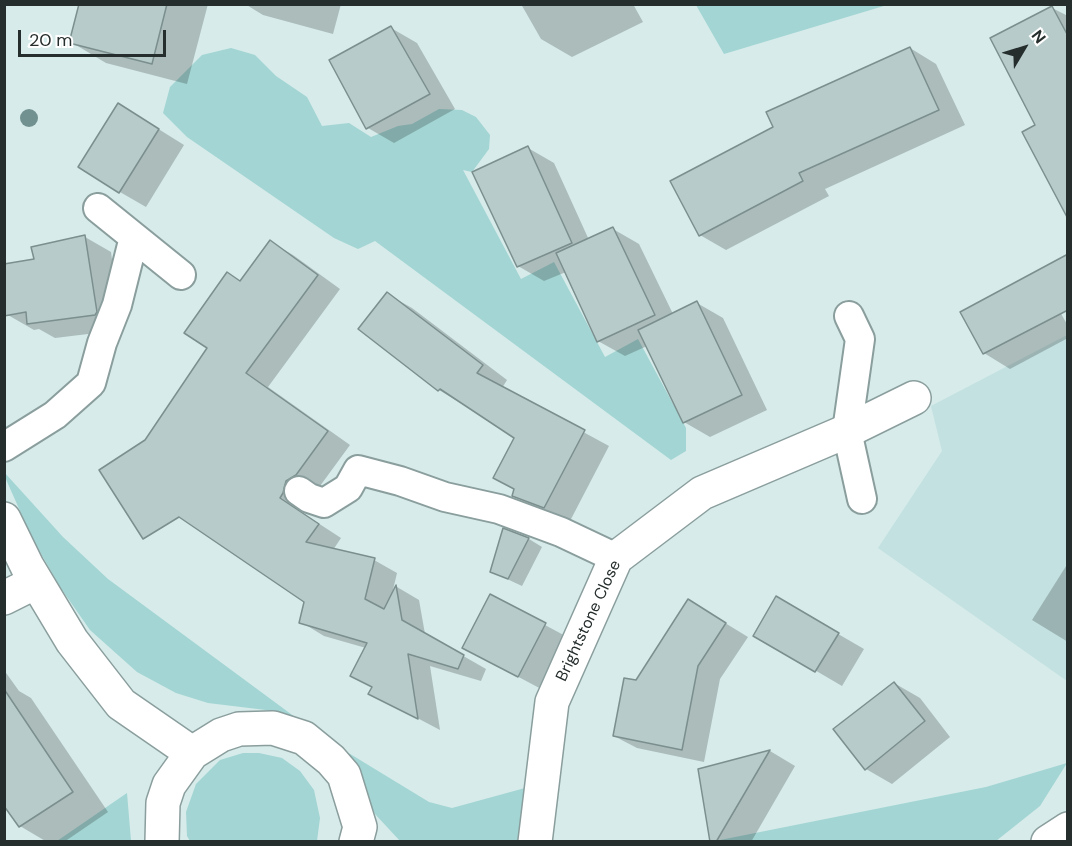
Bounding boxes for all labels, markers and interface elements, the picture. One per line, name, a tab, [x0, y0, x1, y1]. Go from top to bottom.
scale bar	[21, 18, 170, 56]
north arrow	[994, 18, 1054, 78]
text: N	[1027, 26, 1050, 48]
text: 20 m	[29, 28, 72, 52]
street label: Brightstone Close	[553, 557, 625, 685]

